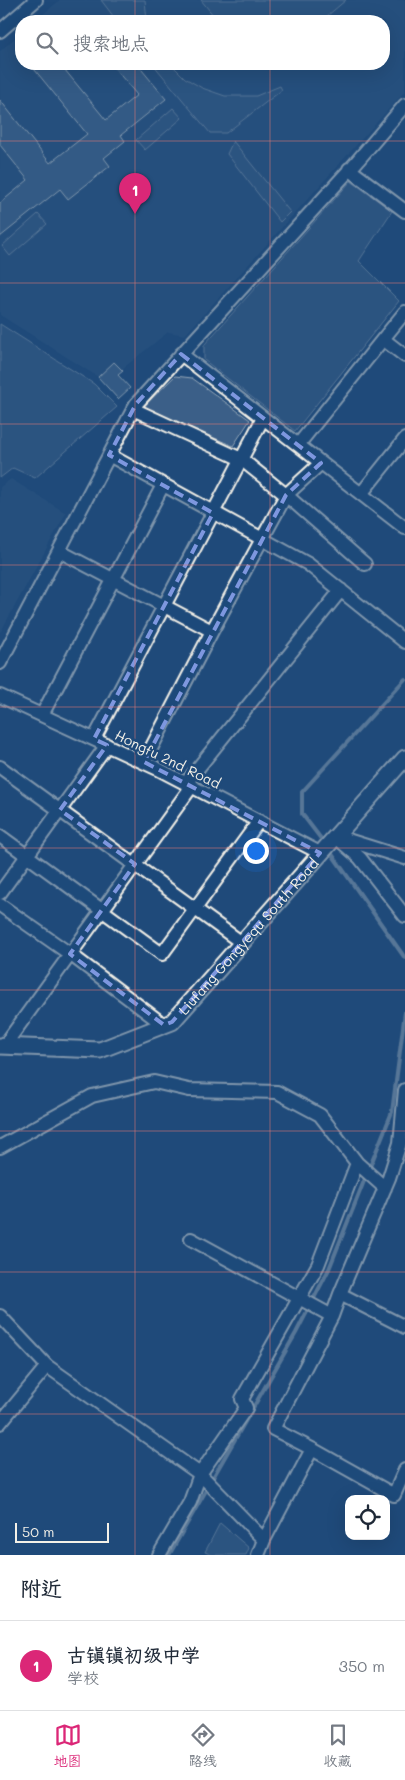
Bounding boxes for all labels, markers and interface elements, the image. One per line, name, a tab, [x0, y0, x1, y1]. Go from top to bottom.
search box	[15, 15, 390, 70]
icon: search	[33, 29, 61, 57]
text: 搜索地点	[73, 30, 149, 55]
pin: 1	[119, 173, 151, 214]
street label: Hongfu 2nd Road	[112, 725, 224, 793]
your location	[243, 838, 269, 864]
street label: Liufang Gongyequ South Road	[174, 854, 322, 1018]
map controls	[345, 1495, 390, 1540]
button: locate	[345, 1495, 390, 1540]
scale bar	[15, 1520, 109, 1543]
text: 50 m	[22, 1522, 54, 1541]
text: 附近	[20, 1574, 62, 1601]
text: 古镇镇初级中学	[67, 1642, 200, 1667]
text: 1	[32, 1655, 40, 1676]
text: 350 m	[339, 1655, 385, 1676]
text: 学校	[67, 1667, 99, 1688]
tab: 地图	[54, 1721, 82, 1770]
tab: 路线	[189, 1721, 217, 1770]
tab: 收藏	[324, 1721, 352, 1770]

